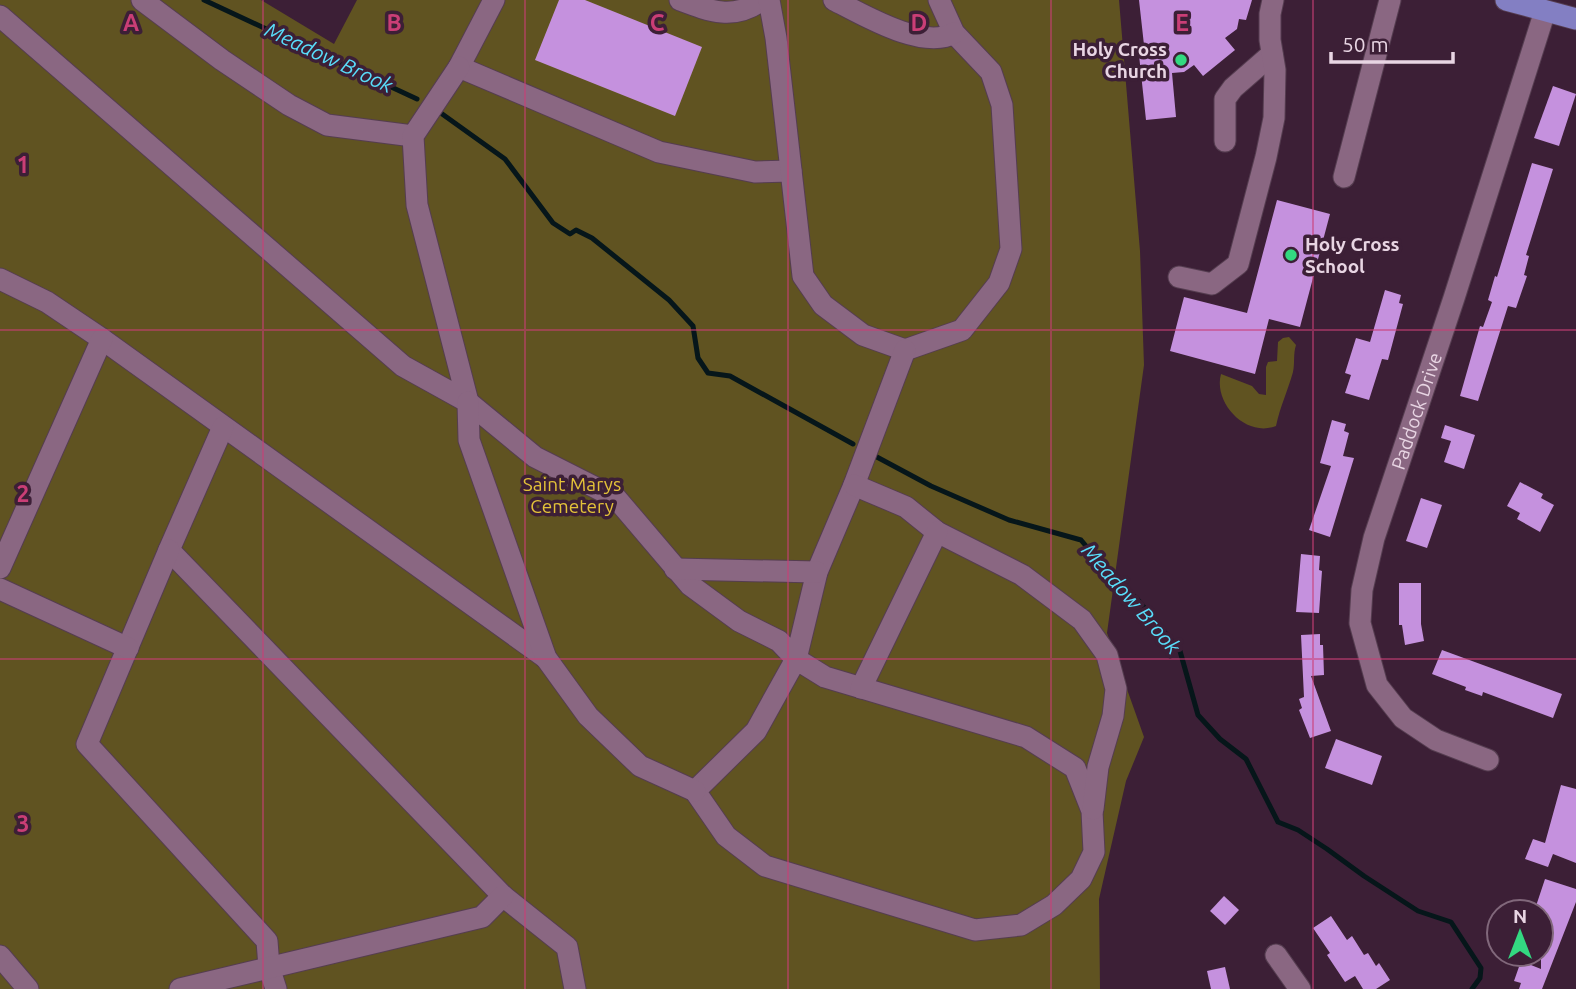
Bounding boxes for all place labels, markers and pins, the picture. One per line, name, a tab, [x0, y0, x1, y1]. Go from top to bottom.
place label: Holy Cross Church	[1072, 38, 1167, 82]
marker: Holy Cross Church	[1173, 52, 1189, 68]
place label: Holy Cross School	[1305, 233, 1400, 277]
marker: Holy Cross School	[1283, 247, 1299, 263]

